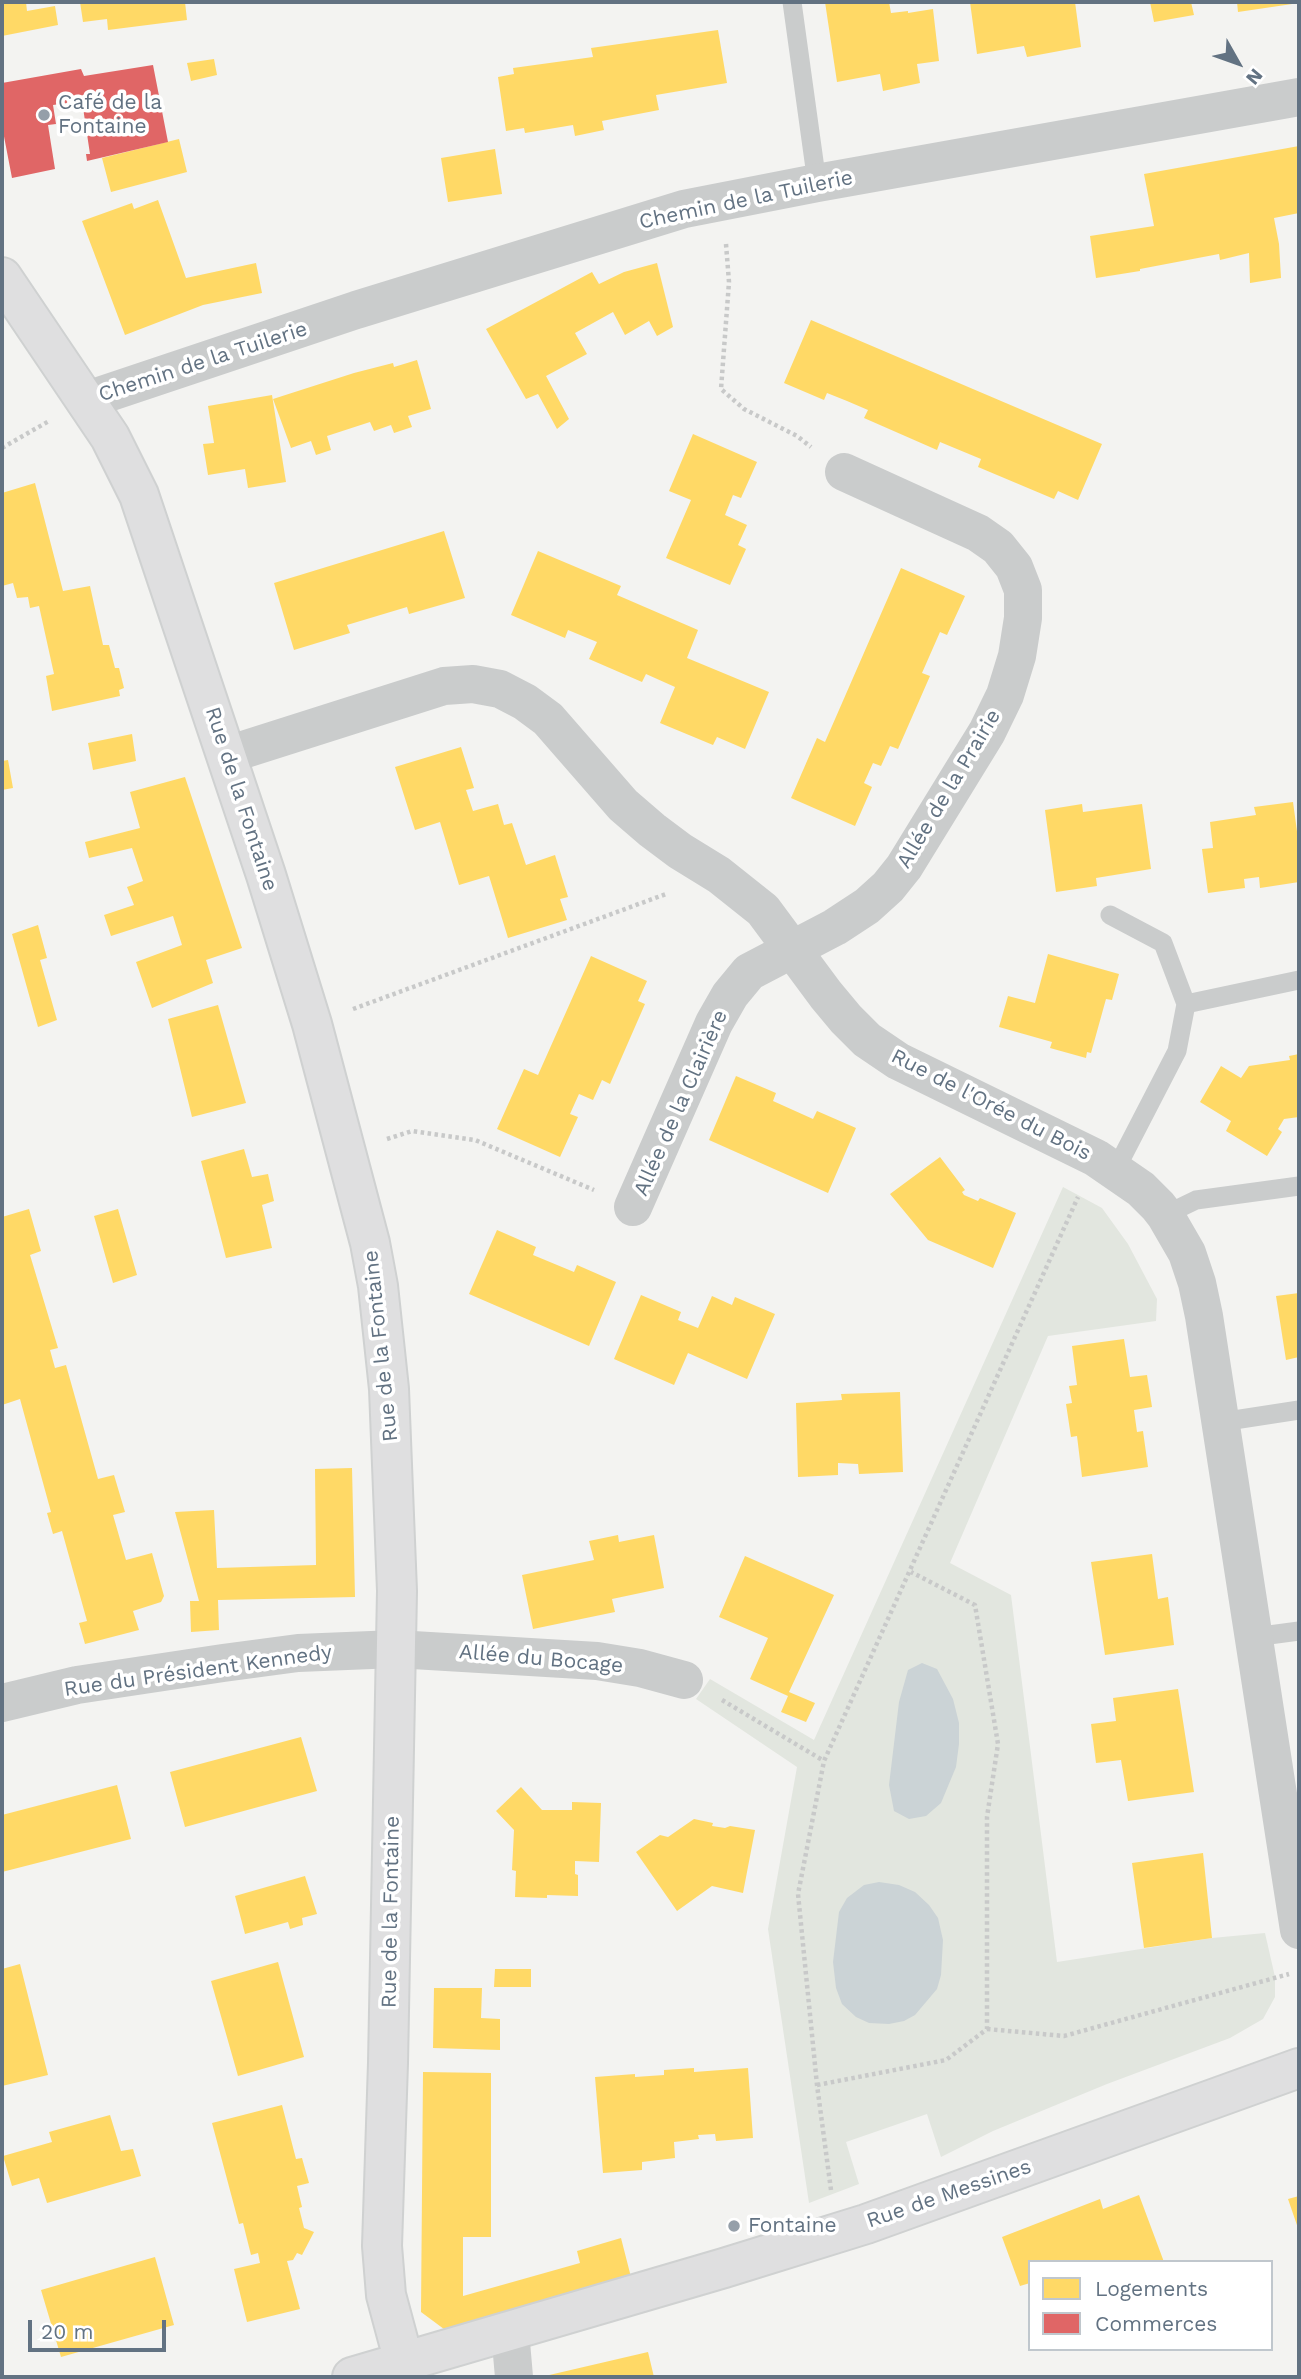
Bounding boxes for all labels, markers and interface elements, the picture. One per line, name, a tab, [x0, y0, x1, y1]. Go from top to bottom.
north arrow	[1203, 28, 1273, 98]
text: N	[1241, 64, 1268, 90]
place label: Café de la Fontaine	[58, 90, 162, 140]
marker: Café de la Fontaine	[36, 107, 52, 123]
street label: Chemin de la Tuilerie	[637, 165, 855, 235]
street label: Chemin de la Tuilerie	[96, 316, 310, 408]
street label: Rue de la Fontaine	[199, 704, 283, 894]
street label: Allée de la Prairie	[892, 705, 1006, 873]
street label: Allée de la Clairière	[629, 1006, 733, 1200]
street label: Rue de l'Orée du Bois	[887, 1044, 1095, 1166]
street label: Rue de la Fontaine	[358, 1249, 404, 1443]
street label: Allée du Bocage	[458, 1639, 624, 1679]
street label: Rue du Président Kennedy	[62, 1640, 334, 1702]
street label: Rue de la Fontaine	[377, 1816, 405, 2008]
street label: Rue de Messines	[863, 2154, 1035, 2234]
place label: Fontaine	[748, 2213, 836, 2239]
marker: Fontaine	[726, 2218, 742, 2234]
legend	[1028, 2260, 1273, 2351]
text: Logements	[1095, 2276, 1208, 2301]
scale bar	[32, 2306, 170, 2350]
text: Commerces	[1095, 2311, 1217, 2336]
text: 20 m	[41, 2319, 93, 2344]

